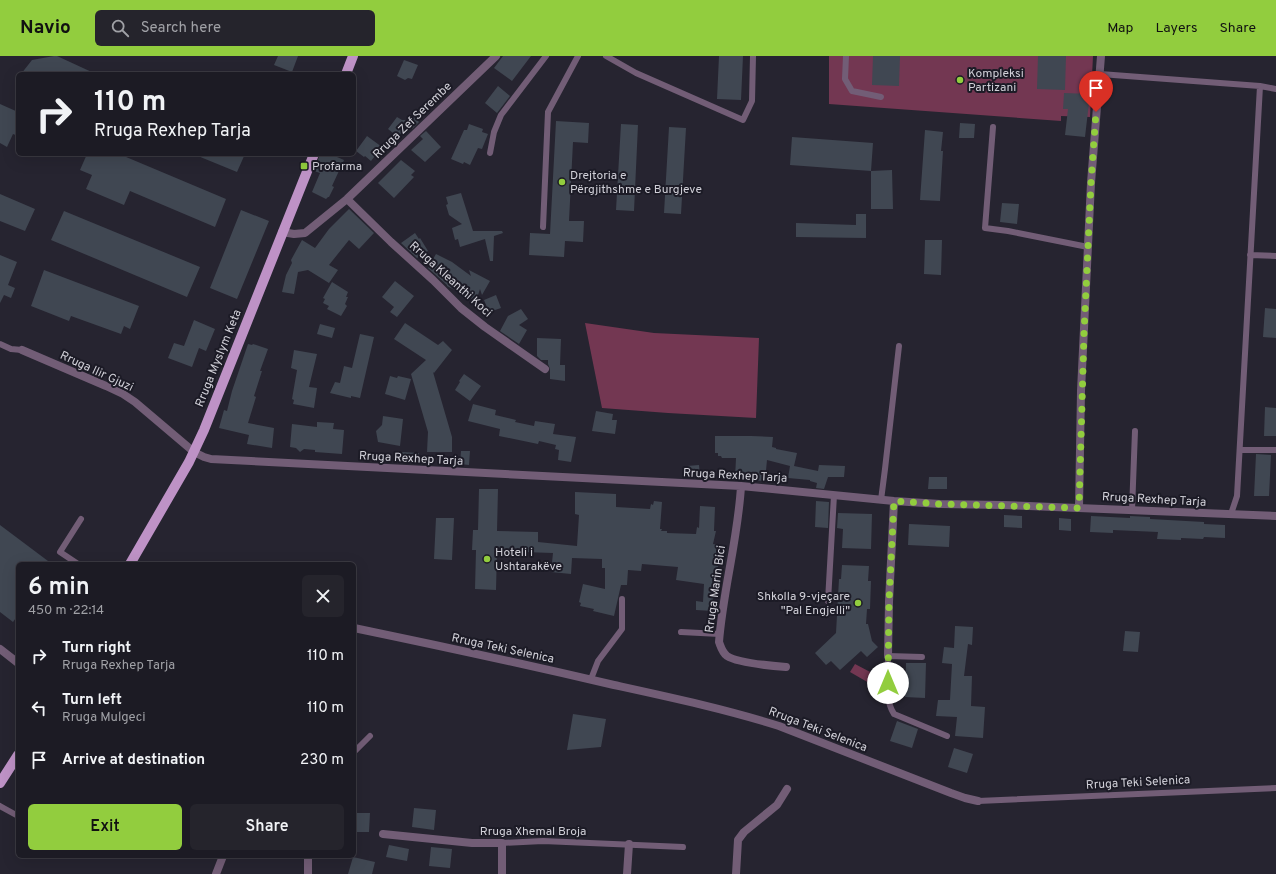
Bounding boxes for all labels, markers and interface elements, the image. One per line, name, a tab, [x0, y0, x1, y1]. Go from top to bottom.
search box	[95, 10, 375, 46]
text: Navio	[20, 16, 71, 40]
icon: search	[109, 17, 131, 39]
text: Search here	[141, 19, 221, 38]
text: Map	[1107, 20, 1133, 37]
text: Layers	[1155, 20, 1197, 37]
text: Share	[1219, 20, 1256, 37]
place label: Kompleksi Partizani	[968, 66, 1024, 96]
pin	[1079, 71, 1113, 112]
marker: Kompleksi Partizani	[955, 75, 965, 85]
icon: arrive	[1085, 77, 1107, 99]
street label: Rruga Zef Serembe	[370, 79, 456, 163]
text: 110 m	[94, 85, 166, 121]
icon: right	[28, 88, 80, 140]
text: Rruga Rexhep Tarja	[94, 120, 251, 143]
place label: Profarma	[312, 159, 362, 175]
marker: Profarma	[299, 161, 309, 171]
place label: Drejtoria e Përgjithshme e Burgjeve	[570, 168, 702, 198]
marker: Drejtoria e Përgjithshme e Burgjeve	[557, 177, 567, 187]
street label: Rruga Kleanthi Koci	[406, 238, 495, 321]
street label: Rruga Myslym Keta	[192, 307, 246, 410]
street label: Rruga Ilir Gjuzi	[57, 348, 136, 396]
street label: Rruga Rexhep Tarja	[358, 448, 464, 470]
street label: Rruga Rexhep Tarja	[682, 465, 788, 487]
street label: Rruga Rexhep Tarja	[1101, 489, 1207, 511]
street label: Rruga Marin Bici	[702, 544, 730, 634]
place label: Hoteli i Ushtarakëve	[495, 545, 562, 575]
marker: Hoteli i Ushtarakëve	[482, 554, 492, 564]
text: 6 min	[28, 573, 90, 603]
button: close	[302, 575, 344, 617]
place label: Shkolla 9-vjeçare "Pal Engjelli"	[757, 589, 850, 619]
marker: Shkolla 9-vjeçare "Pal Engjelli"	[853, 598, 863, 608]
text: 450 m · 22:14	[28, 603, 104, 619]
street label: Rruga Teki Selenica	[450, 630, 556, 668]
text: Turn right	[62, 639, 131, 658]
icon: right	[28, 645, 50, 667]
text: 110 m	[307, 647, 344, 666]
text: Rruga Rexhep Tarja	[62, 658, 175, 674]
position arrow	[867, 662, 909, 704]
text: Turn left	[62, 691, 122, 710]
icon: left	[28, 697, 50, 719]
text: 110 m	[307, 699, 344, 718]
street label: Rruga Teki Selenica	[766, 704, 869, 756]
text: Rruga Mulgeci	[62, 710, 146, 726]
icon: arrive	[28, 749, 50, 771]
text: Arrive at destination	[62, 751, 205, 770]
text: 230 m	[300, 751, 344, 770]
street label: Rruga Teki Selenica	[1085, 772, 1191, 794]
button: Exit	[28, 804, 182, 850]
button: Share	[190, 804, 344, 850]
street label: Rruga Xhemal Broja	[480, 824, 586, 840]

